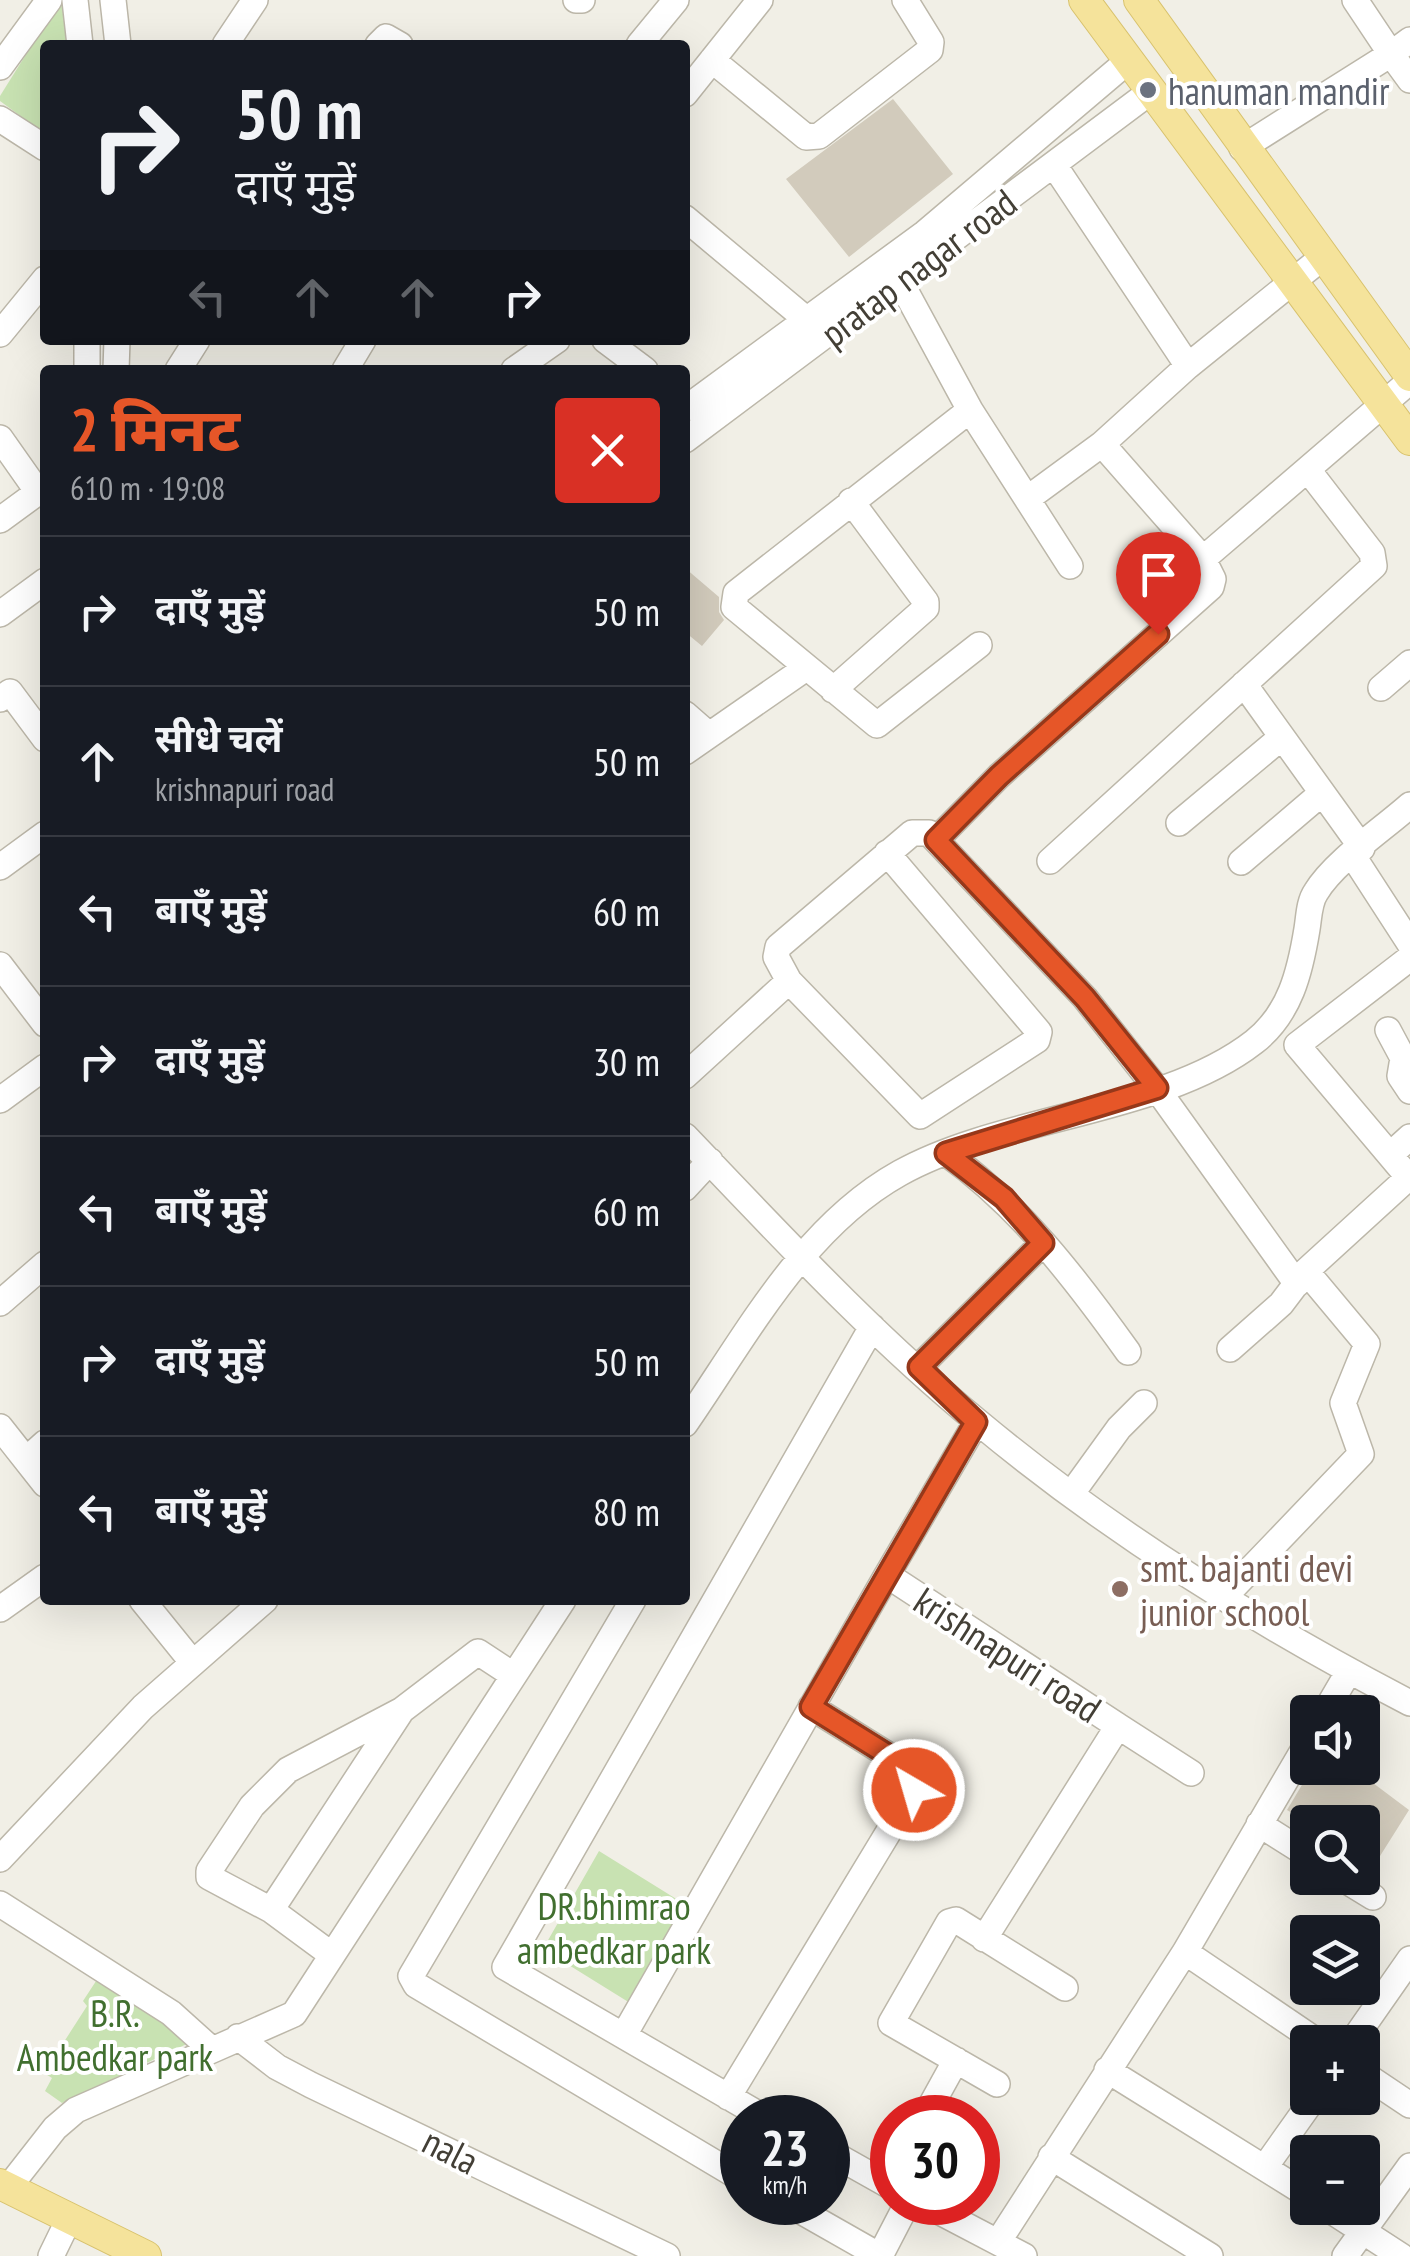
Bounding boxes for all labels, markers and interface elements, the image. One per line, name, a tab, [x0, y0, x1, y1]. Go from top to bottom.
place label: hanuman mandir	[1168, 66, 1390, 115]
text: 50 m	[235, 68, 363, 158]
marker: hanuman mandir	[1137, 79, 1159, 101]
icon: right	[70, 80, 200, 210]
text: दाएँ मुड़ें	[235, 156, 356, 214]
street label: pratap nagar road	[810, 177, 1026, 357]
icon: left	[180, 270, 235, 325]
icon: ahead	[285, 270, 340, 325]
icon: ahead	[390, 270, 445, 325]
icon: right	[495, 270, 550, 325]
text: 2 मिनट	[70, 390, 240, 468]
button: close	[555, 398, 660, 503]
text: 610 m · 19:08	[70, 467, 225, 509]
pin	[1116, 532, 1201, 635]
icon: arrive	[1131, 547, 1186, 602]
icon: right	[70, 584, 125, 639]
text: दाएँ मुड़ें	[155, 584, 265, 633]
text: 50 m	[593, 587, 660, 636]
text: सीधे चलें	[155, 713, 283, 762]
icon: ahead	[70, 734, 125, 789]
text: 50 m	[593, 737, 660, 786]
text: krishnapuri road	[155, 768, 334, 810]
icon: left	[70, 884, 125, 939]
text: बाएँ मुड़ें	[155, 884, 267, 933]
text: 60 m	[593, 887, 660, 936]
icon: right	[70, 1034, 125, 1089]
text: दाएँ मुड़ें	[155, 1034, 265, 1083]
text: 30 m	[593, 1037, 660, 1086]
icon: left	[70, 1184, 125, 1239]
text: बाएँ मुड़ें	[155, 1184, 267, 1233]
text: 60 m	[593, 1187, 660, 1236]
icon: right	[70, 1334, 125, 1389]
text: दाएँ मुड़ें	[155, 1334, 265, 1383]
text: 50 m	[593, 1337, 660, 1386]
icon: left	[70, 1484, 125, 1539]
text: बाएँ मुड़ें	[155, 1484, 267, 1533]
text: 80 m	[593, 1487, 660, 1536]
place label: smt. bajanti devi junior school	[1140, 1543, 1353, 1636]
street label: krishnapuri road	[905, 1575, 1111, 1733]
marker: smt. bajanti devi junior school	[1109, 1578, 1131, 1600]
map controls	[1290, 1695, 1380, 2225]
button: sound	[1290, 1695, 1380, 1785]
position arrow	[862, 1738, 966, 1842]
button: search	[1290, 1805, 1380, 1895]
park label: DR.bhimrao ambedkar park	[517, 1881, 711, 1974]
button: layers	[1290, 1915, 1380, 2005]
park label: B.R. Ambedkar park	[17, 1988, 214, 2081]
button: +	[1290, 2025, 1380, 2115]
speed limit sign: 30	[870, 2095, 1000, 2225]
street label: nala	[415, 2115, 487, 2185]
text: 23	[761, 2115, 809, 2180]
button: −	[1290, 2135, 1380, 2225]
text: km/h	[763, 2169, 807, 2201]

